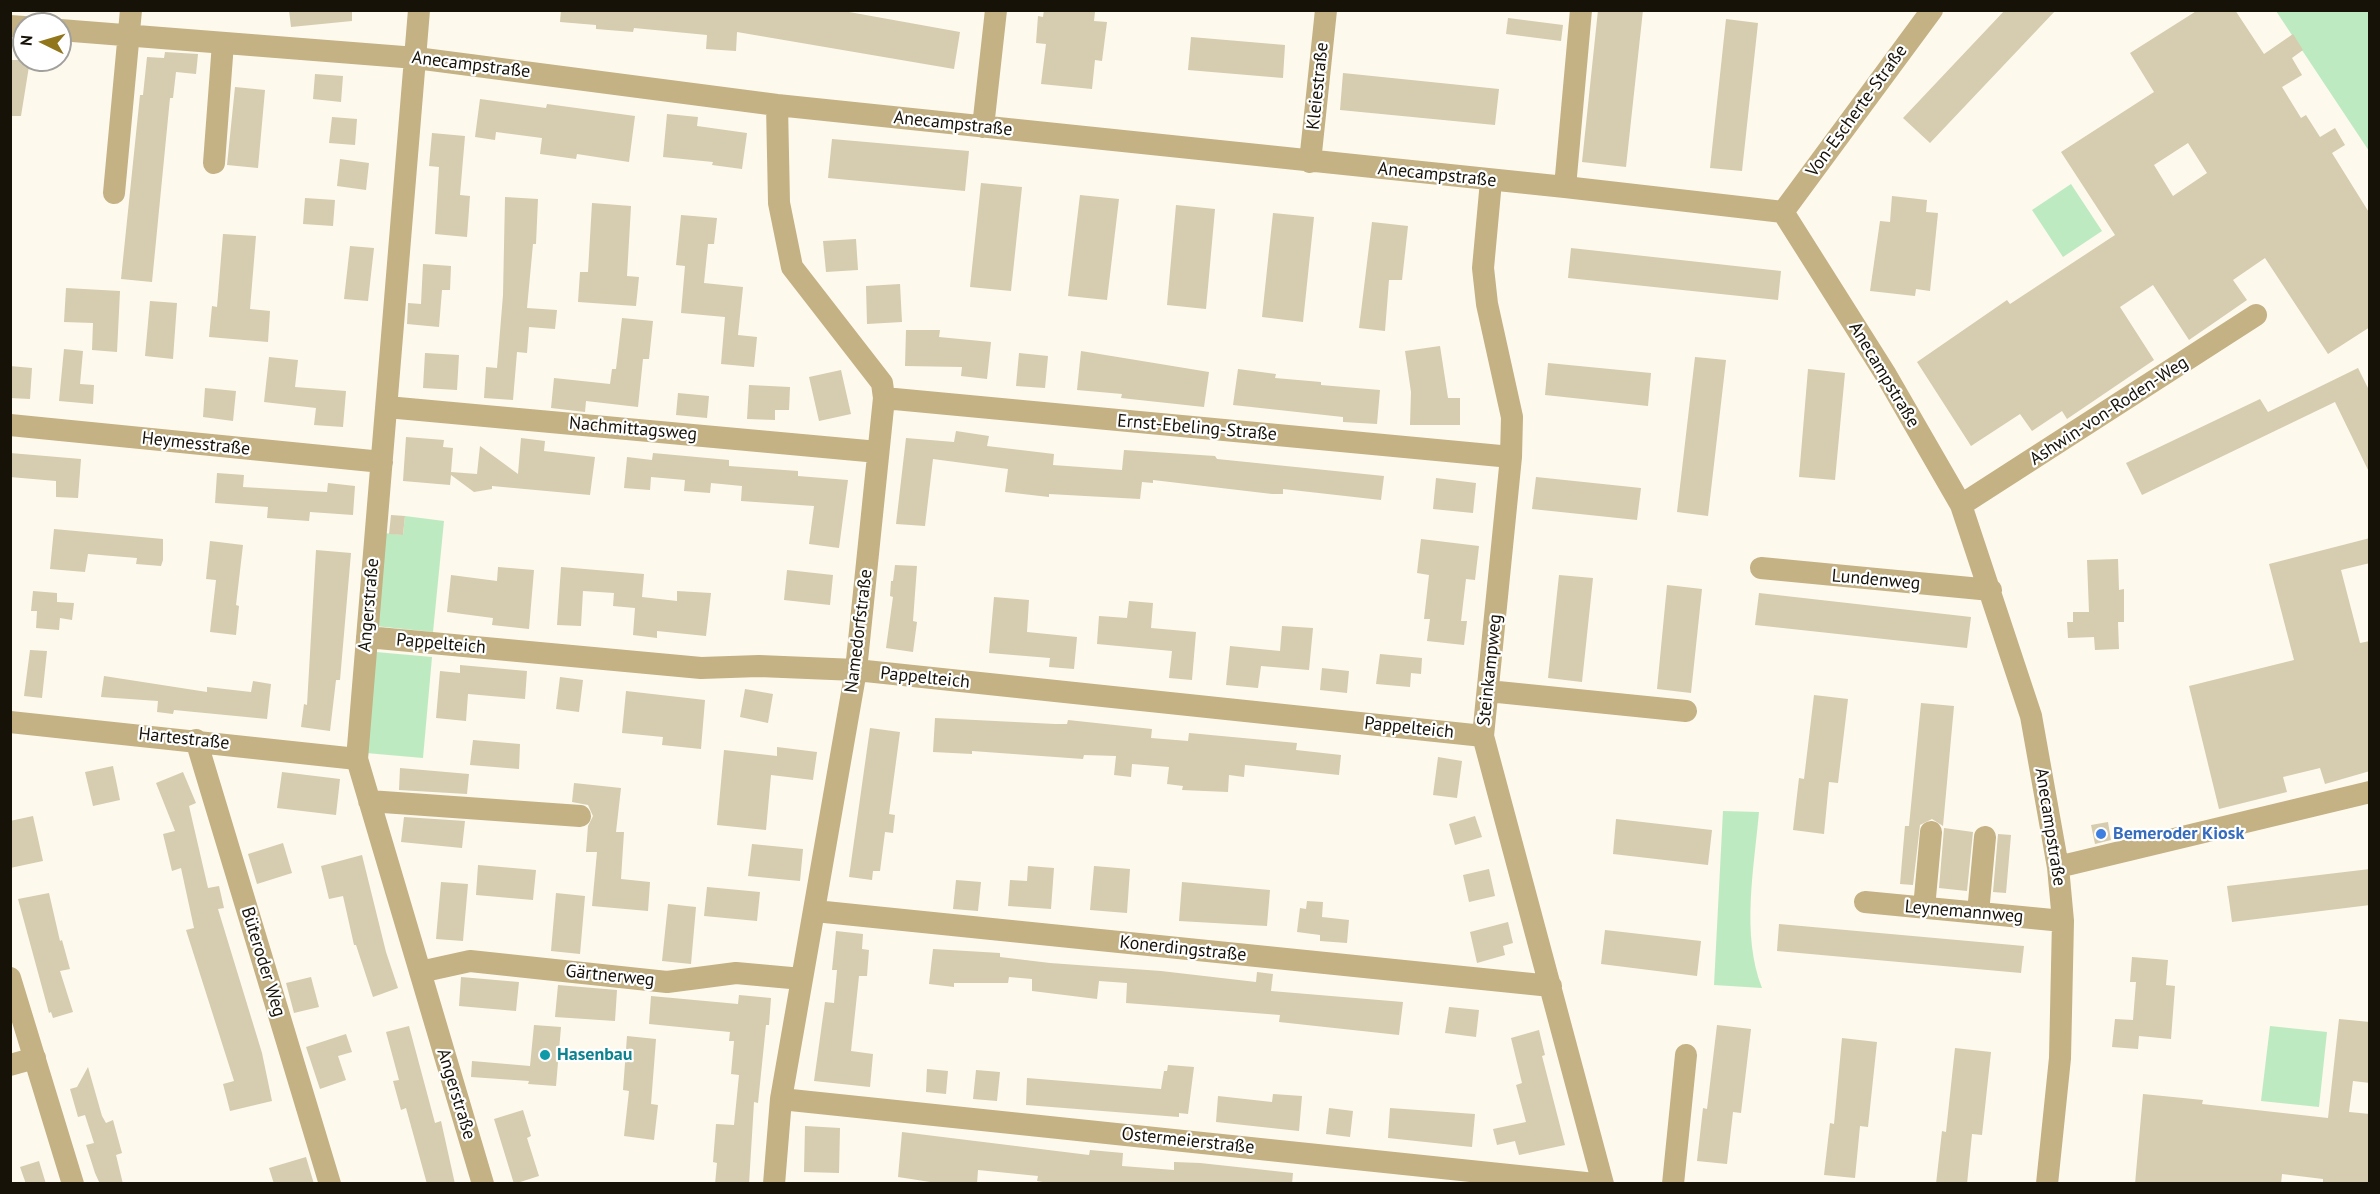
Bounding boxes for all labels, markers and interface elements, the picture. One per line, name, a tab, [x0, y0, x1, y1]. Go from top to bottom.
north arrow	[12, 12, 72, 72]
text: N	[16, 35, 36, 47]
street label: Kleiestraße	[1303, 41, 1333, 131]
street label: Von-Escherte-Straße	[1802, 41, 1912, 181]
street label: Anecampstraße	[411, 47, 531, 83]
street label: Anecampstraße	[893, 107, 1013, 141]
street label: Anecampstraße	[1377, 158, 1497, 192]
street label: Anecampstraße	[1844, 318, 1924, 432]
street label: Ashwin-von-Roden-Weg	[2026, 352, 2192, 470]
street label: Ernst-Ebeling-Straße	[1116, 410, 1278, 446]
street label: Nachmittagsweg	[568, 413, 698, 445]
street label: Heymesstraße	[141, 428, 251, 460]
street label: Angerstraße	[354, 557, 384, 653]
street label: Lundenweg	[1831, 565, 1921, 595]
street label: Namedorfstraße	[841, 568, 877, 694]
street label: Steinkampweg	[1473, 613, 1507, 727]
street label: Pappelteich	[395, 629, 487, 659]
street label: Pappelteich	[879, 663, 971, 693]
street label: Pappelteich	[1363, 713, 1455, 743]
street label: Hartestraße	[137, 723, 231, 755]
street label: Anecampstraße	[2030, 766, 2070, 888]
place label: Bemeroder Kiosk	[2113, 823, 2244, 845]
marker: Bemeroder Kiosk	[2094, 827, 2108, 841]
street label: Leynemannweg	[1904, 896, 2024, 928]
street label: Büteroder Weg	[236, 905, 290, 1019]
street label: Konerdingstraße	[1119, 932, 1247, 966]
street label: Gärtnerweg	[564, 961, 656, 991]
place label: Hasenbau	[557, 1044, 632, 1066]
street label: Angerstraße	[432, 1046, 480, 1142]
marker: Hasenbau	[538, 1048, 552, 1062]
street label: Ostermeierstraße	[1121, 1123, 1255, 1159]

